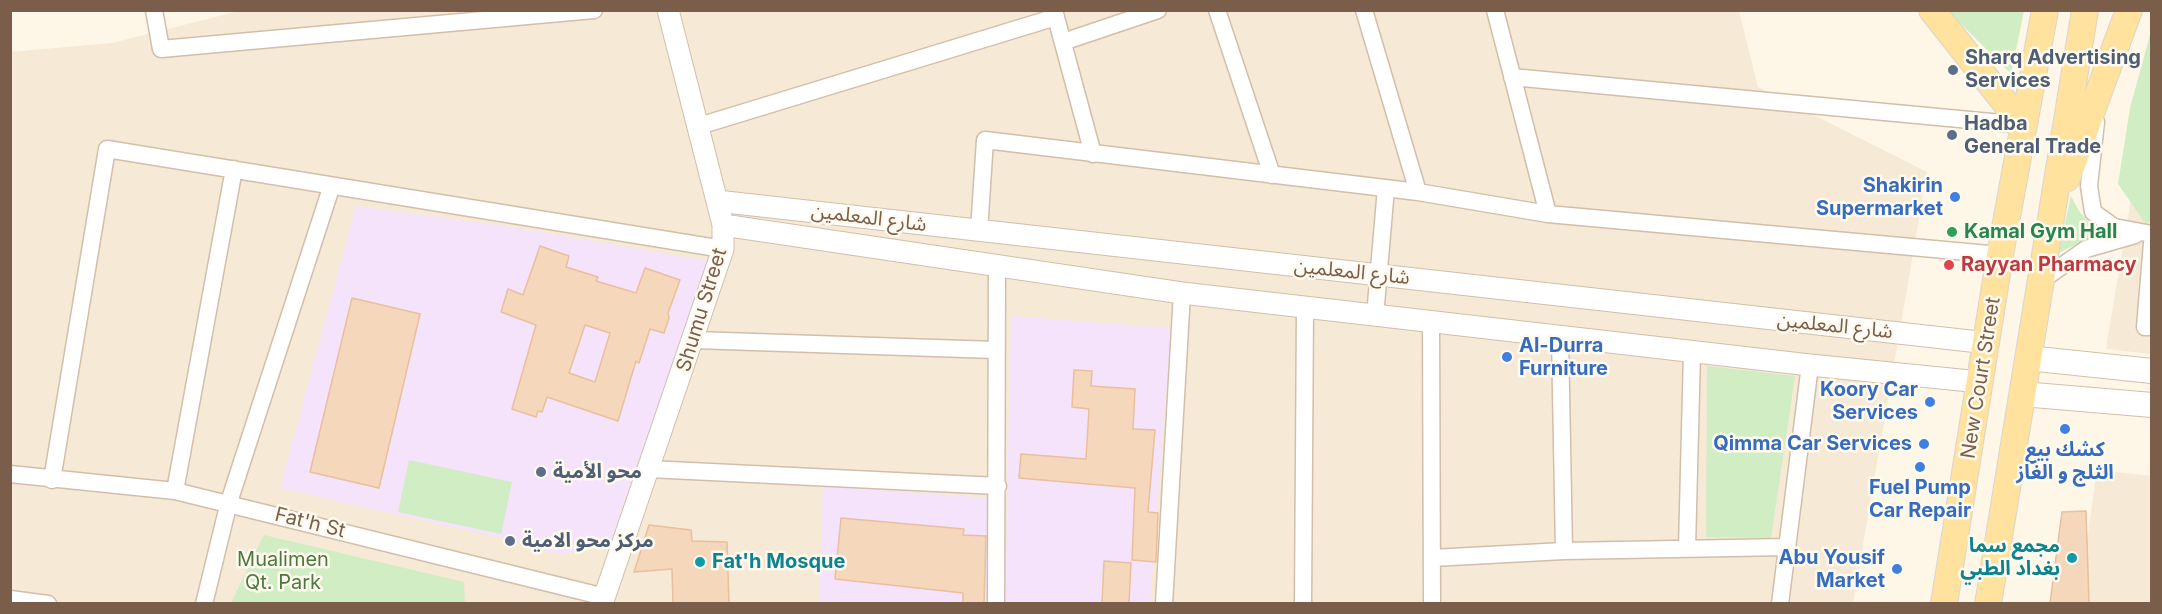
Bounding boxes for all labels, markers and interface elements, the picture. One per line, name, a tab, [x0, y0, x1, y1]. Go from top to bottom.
place label: Sharq Advertising Services	[1965, 46, 2141, 93]
marker: Sharq Advertising Services	[1946, 63, 1960, 77]
place label: Hadba General Trade	[1964, 112, 2101, 159]
marker: Hadba General Trade	[1945, 128, 1959, 142]
place label: Shakirin Supermarket	[1816, 174, 1943, 221]
marker: Shakirin Supermarket	[1948, 190, 1962, 204]
street label: شارع المعلمين	[810, 199, 928, 237]
place label: Kamal Gym Hall	[1964, 220, 2117, 244]
marker: Kamal Gym Hall	[1945, 225, 1959, 239]
street label: Shumu Street	[672, 245, 732, 375]
place label: Rayyan Pharmacy	[1961, 253, 2137, 277]
street label: شارع المعلمين	[1293, 254, 1411, 290]
marker: Rayyan Pharmacy	[1942, 258, 1956, 272]
street label: New Court Street	[1956, 296, 2006, 460]
street label: شارع المعلمين	[1776, 308, 1894, 344]
place label: Al-Durra Furniture	[1519, 334, 1608, 381]
marker: Al-Durra Furniture	[1500, 350, 1514, 364]
place label: Koory Car Services	[1820, 378, 1918, 425]
marker: Koory Car Services	[1923, 395, 1937, 409]
marker: كشك بيع الثلج و الغاز	[2058, 422, 2072, 436]
place label: Qimma Car Services	[1713, 432, 1912, 456]
marker: Qimma Car Services	[1917, 437, 1931, 451]
place label: كشك بيع الثلج و الغاز	[2016, 438, 2114, 485]
place label: محو الأمية	[553, 460, 642, 484]
marker: Fuel Pump Car Repair	[1913, 460, 1927, 474]
marker: محو الأمية	[534, 465, 548, 479]
place label: Fuel Pump Car Repair	[1869, 476, 1971, 523]
street label: Fat'h St	[272, 503, 348, 543]
place label: مركز محو الامية	[522, 529, 654, 553]
marker: مركز محو الامية	[503, 534, 517, 548]
place label: مجمع سما بغداد الطبي	[1960, 534, 2060, 581]
place label: Abu Yousif Market	[1779, 546, 1885, 593]
park label: Mualimen Qt. Park	[237, 548, 329, 595]
place label: Fat'h Mosque	[712, 550, 845, 574]
marker: مجمع سما بغداد الطبي	[2065, 551, 2079, 565]
marker: Fat'h Mosque	[693, 555, 707, 569]
marker: Abu Yousif Market	[1890, 562, 1904, 576]

